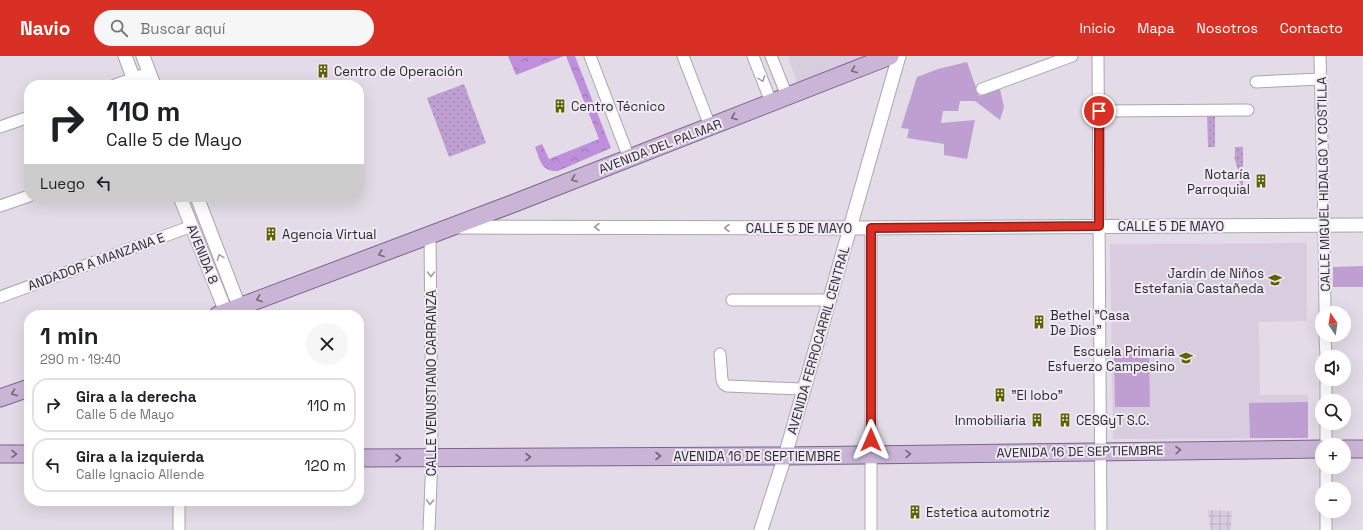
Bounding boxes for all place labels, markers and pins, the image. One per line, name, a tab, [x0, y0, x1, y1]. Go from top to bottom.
building icon: Centro de Operación	[315, 63, 331, 79]
place label: Centro de Operación	[334, 63, 463, 80]
pin	[1082, 94, 1116, 128]
building icon: Centro Técnico	[552, 98, 568, 114]
place label: Centro Técnico	[571, 98, 665, 115]
place label: Notaría Parroquial	[1187, 166, 1251, 198]
building icon: Notaría Parroquial	[1253, 173, 1269, 189]
building icon: Agencia Virtual	[263, 226, 279, 242]
place label: Agencia Virtual	[282, 226, 377, 243]
place label: Jardín de Niños Estefania Castañeda	[1134, 265, 1265, 297]
school or university icon: Jardín de Niños Estefania Castañeda	[1267, 272, 1283, 288]
place label: Bethel "Casa De Dios"	[1050, 307, 1130, 339]
building icon: Bethel "Casa De Dios"	[1031, 314, 1047, 330]
place label: Escuela Primaria Esfuerzo Campesino	[1048, 343, 1176, 375]
school or university icon: Escuela Primaria Esfuerzo Campesino	[1178, 350, 1194, 366]
building icon: "El lobo"	[992, 387, 1008, 403]
place label: "El lobo"	[1011, 387, 1063, 404]
place label: Inmobiliaria	[955, 412, 1027, 429]
building icon: Inmobiliaria	[1029, 412, 1045, 428]
building icon: CESGyT S.C.	[1057, 412, 1073, 428]
place label: CESGyT S.C.	[1076, 412, 1149, 429]
building icon: Estetica automotriz	[907, 504, 923, 520]
place label: Estetica automotriz	[926, 504, 1050, 521]

